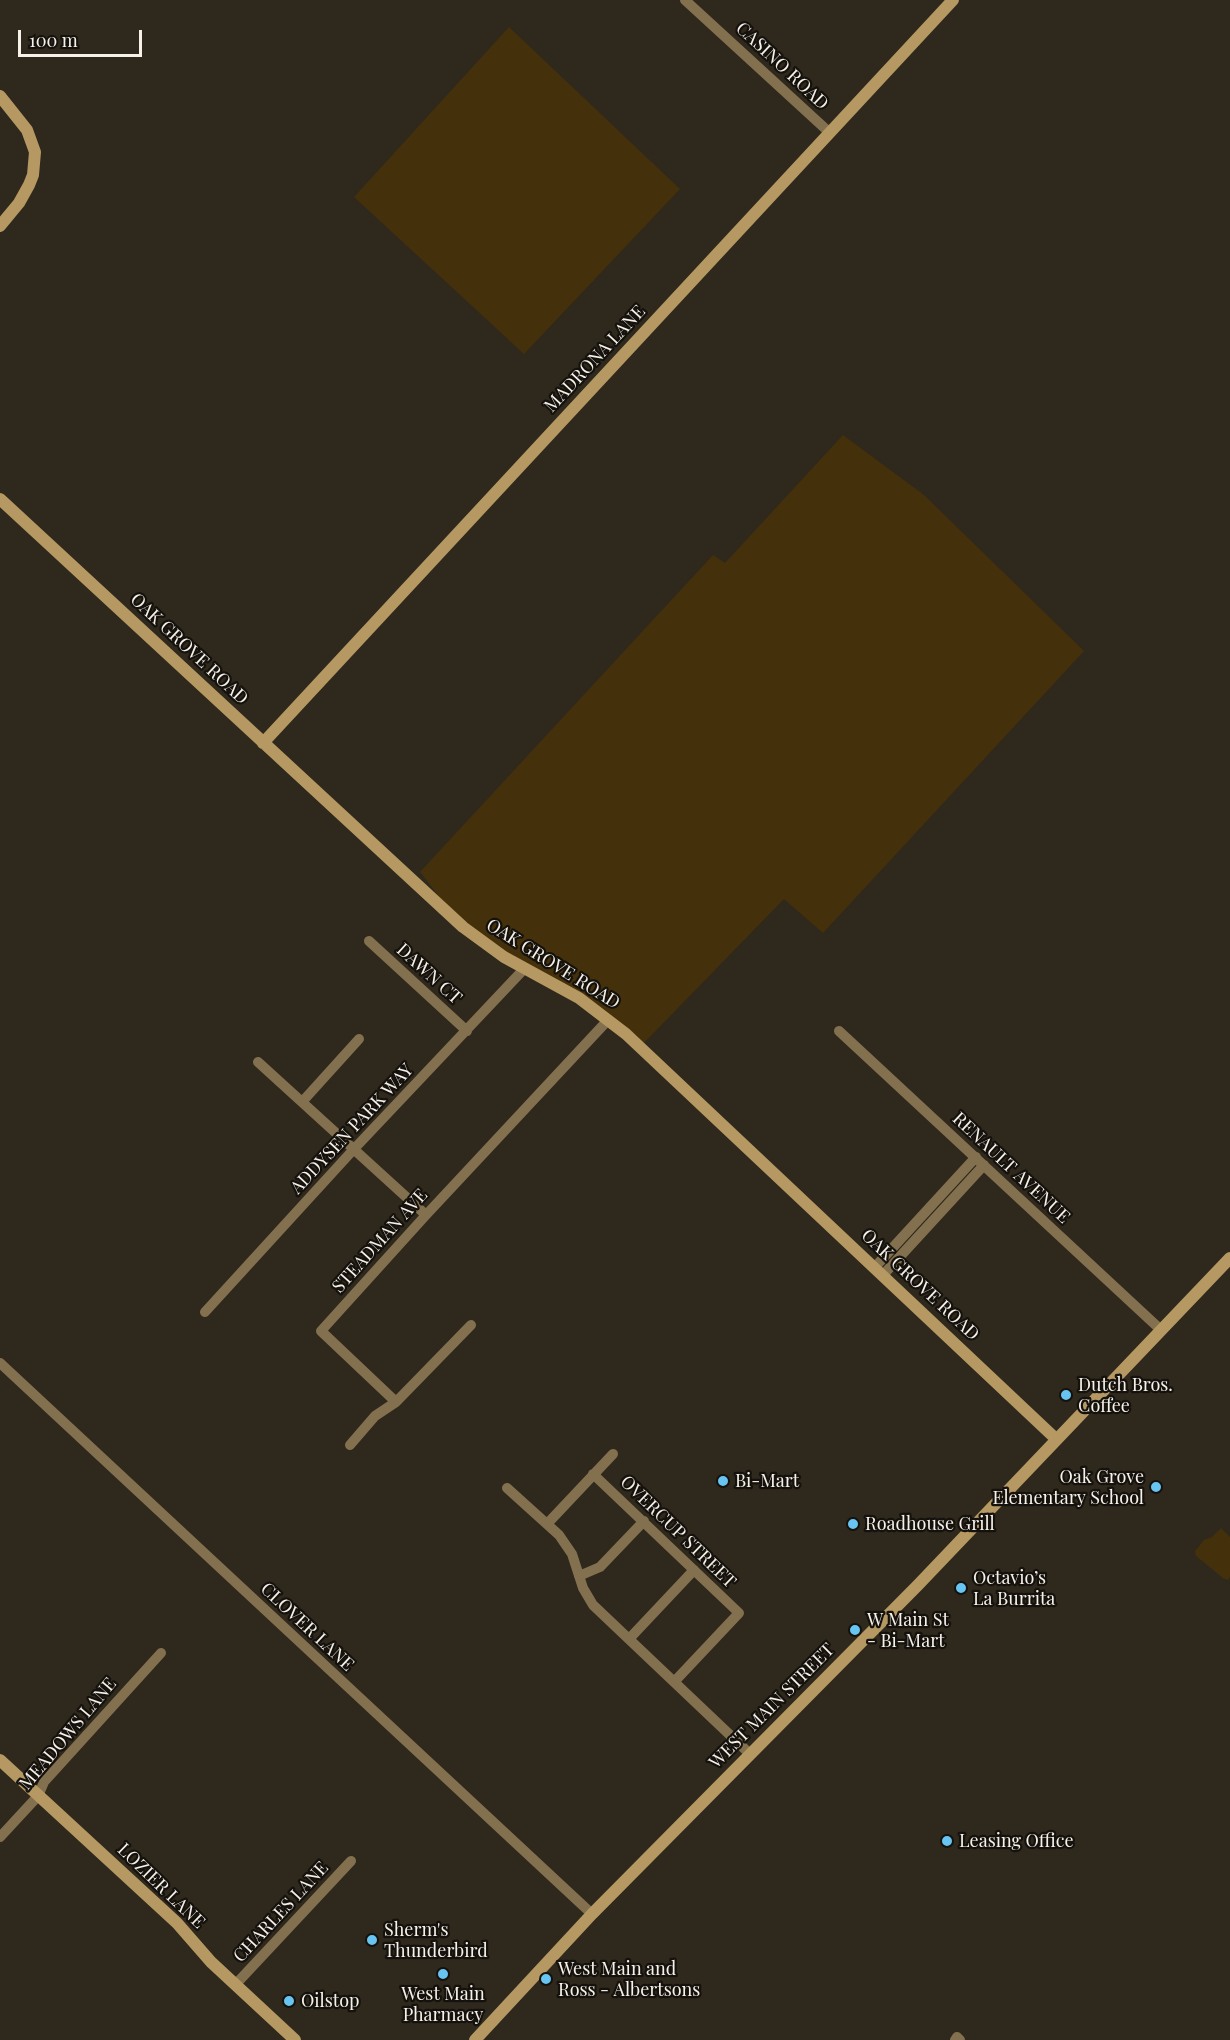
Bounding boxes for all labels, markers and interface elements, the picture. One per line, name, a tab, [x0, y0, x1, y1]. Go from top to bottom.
scale bar	[21, 18, 146, 56]
street label: CASINO ROAD	[731, 18, 833, 114]
text: 100 m	[29, 28, 78, 52]
street label: MADRONA LANE	[540, 301, 650, 417]
street label: OAK GROVE ROAD	[126, 589, 252, 709]
street label: OAK GROVE ROAD	[482, 914, 624, 1014]
street label: DAWN CT	[392, 939, 466, 1009]
street label: ADDYSEN PARK WAY	[286, 1059, 418, 1199]
street label: RENAULT AVENUE	[948, 1108, 1074, 1228]
street label: STEADMAN AVE	[328, 1185, 432, 1297]
street label: OAK GROVE ROAD	[857, 1225, 983, 1345]
place label: Dutch Bros. Coffee	[1078, 1374, 1173, 1416]
marker: Dutch Bros. Coffee	[1059, 1388, 1073, 1402]
place label: Oak Grove Elementary School	[992, 1466, 1144, 1508]
place label: Bi-Mart	[735, 1470, 799, 1492]
street label: OVERCUP STREET	[616, 1471, 740, 1593]
marker: Bi-Mart	[716, 1474, 730, 1488]
marker: Oak Grove Elementary School	[1149, 1480, 1163, 1494]
place label: Roadhouse Grill	[865, 1513, 995, 1535]
marker: Roadhouse Grill	[846, 1517, 860, 1531]
place label: Octavio’s La Burrita	[973, 1567, 1055, 1610]
street label: CLOVER LANE	[256, 1578, 358, 1676]
marker: Octavio’s La Burrita	[954, 1581, 968, 1595]
place label: W Main St - Bi-Mart	[867, 1609, 949, 1652]
marker: W Main St - Bi-Mart	[848, 1623, 862, 1637]
street label: WEST MAIN STREET	[705, 1639, 839, 1773]
street label: MEADOWS LANE	[15, 1674, 121, 1794]
place label: Leasing Office	[959, 1830, 1073, 1852]
marker: Leasing Office	[940, 1834, 954, 1848]
street label: LOZIER LANE	[113, 1839, 209, 1933]
street label: CHARLES LANE	[229, 1857, 333, 1967]
place label: Sherm's Thunderbird	[384, 1919, 488, 1962]
marker: Sherm's Thunderbird	[365, 1933, 379, 1947]
place label: West Main and Ross - Albertsons	[558, 1958, 700, 2000]
marker: West Main Pharmacy	[436, 1967, 450, 1981]
marker: West Main and Ross - Albertsons	[539, 1972, 553, 1986]
place label: West Main Pharmacy	[401, 1983, 485, 2026]
place label: Oilstop	[301, 1990, 359, 2012]
marker: Oilstop	[282, 1994, 296, 2008]

